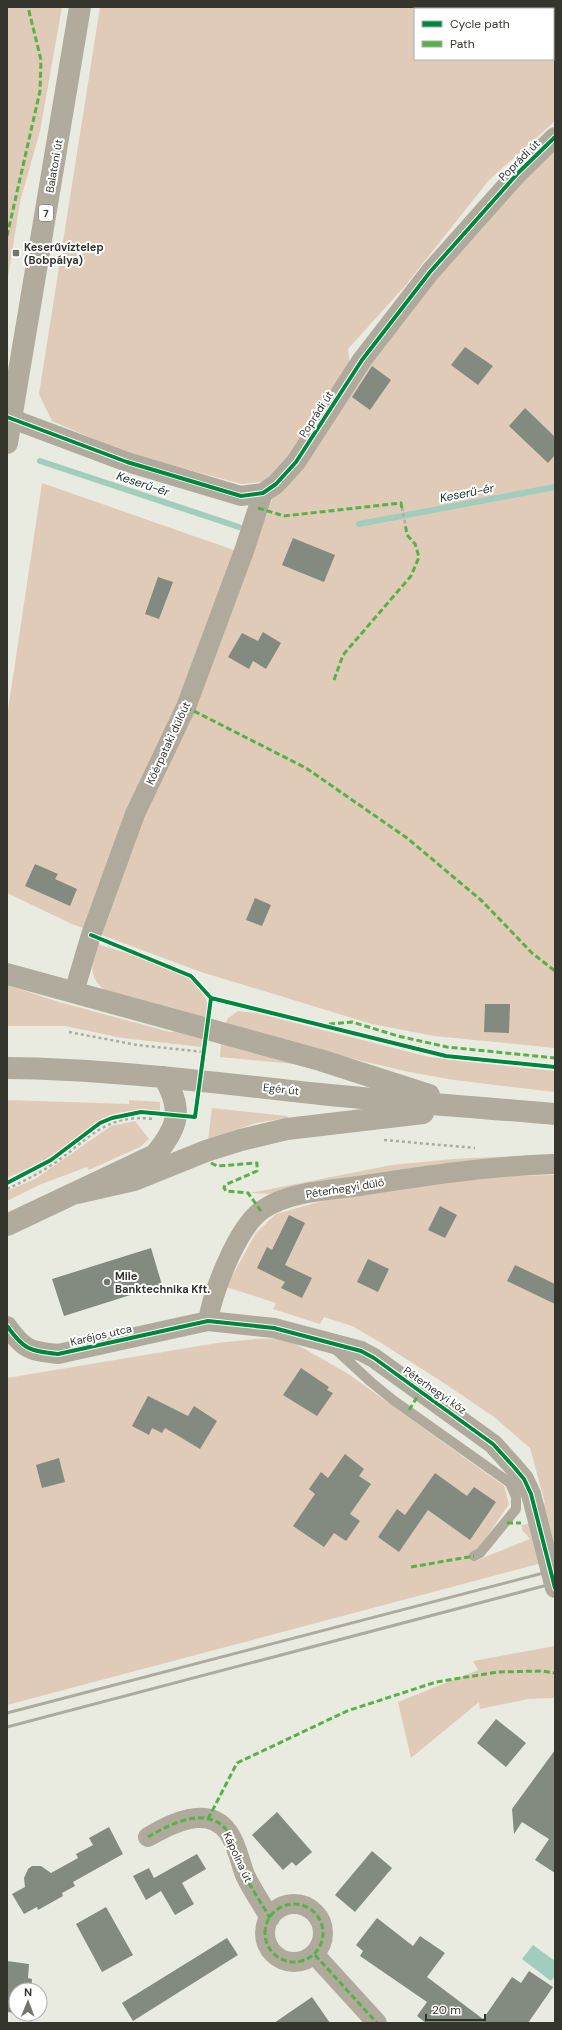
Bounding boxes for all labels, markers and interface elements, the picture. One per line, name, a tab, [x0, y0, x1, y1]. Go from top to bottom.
legend	[414, 8, 554, 60]
text: Cycle path	[450, 16, 510, 32]
text: Path	[450, 36, 475, 52]
street label: Poprádi út	[495, 136, 543, 184]
street label: Balatoni út	[42, 138, 66, 194]
road number: 7	[39, 205, 53, 221]
place label: Keserűvíztelep (Bobpálya)	[24, 240, 104, 267]
marker: Keserűvíztelep (Bobpálya)	[11, 248, 21, 258]
street label: Poprádi út	[296, 388, 336, 440]
water label: Keserű-ér	[114, 468, 172, 500]
water label: Keserű-ér	[439, 480, 496, 506]
street label: Kőérpataki dűlőút	[143, 699, 193, 787]
street label: Egér út	[262, 1080, 300, 1098]
street label: Péterhegyi dűlő	[305, 1175, 385, 1201]
place label: Mile Banktechnika Kft.	[115, 1269, 210, 1296]
marker: Mile Banktechnika Kft.	[102, 1277, 112, 1287]
street label: Karéjos utca	[69, 1321, 133, 1349]
street label: Péterhegyi köz	[401, 1363, 469, 1417]
street label: Kápolna út	[220, 1830, 256, 1884]
north arrow	[8, 1982, 48, 2022]
text: N	[24, 1985, 32, 1999]
scale bar	[426, 1996, 485, 2022]
text: 20 m	[432, 2002, 461, 2018]

